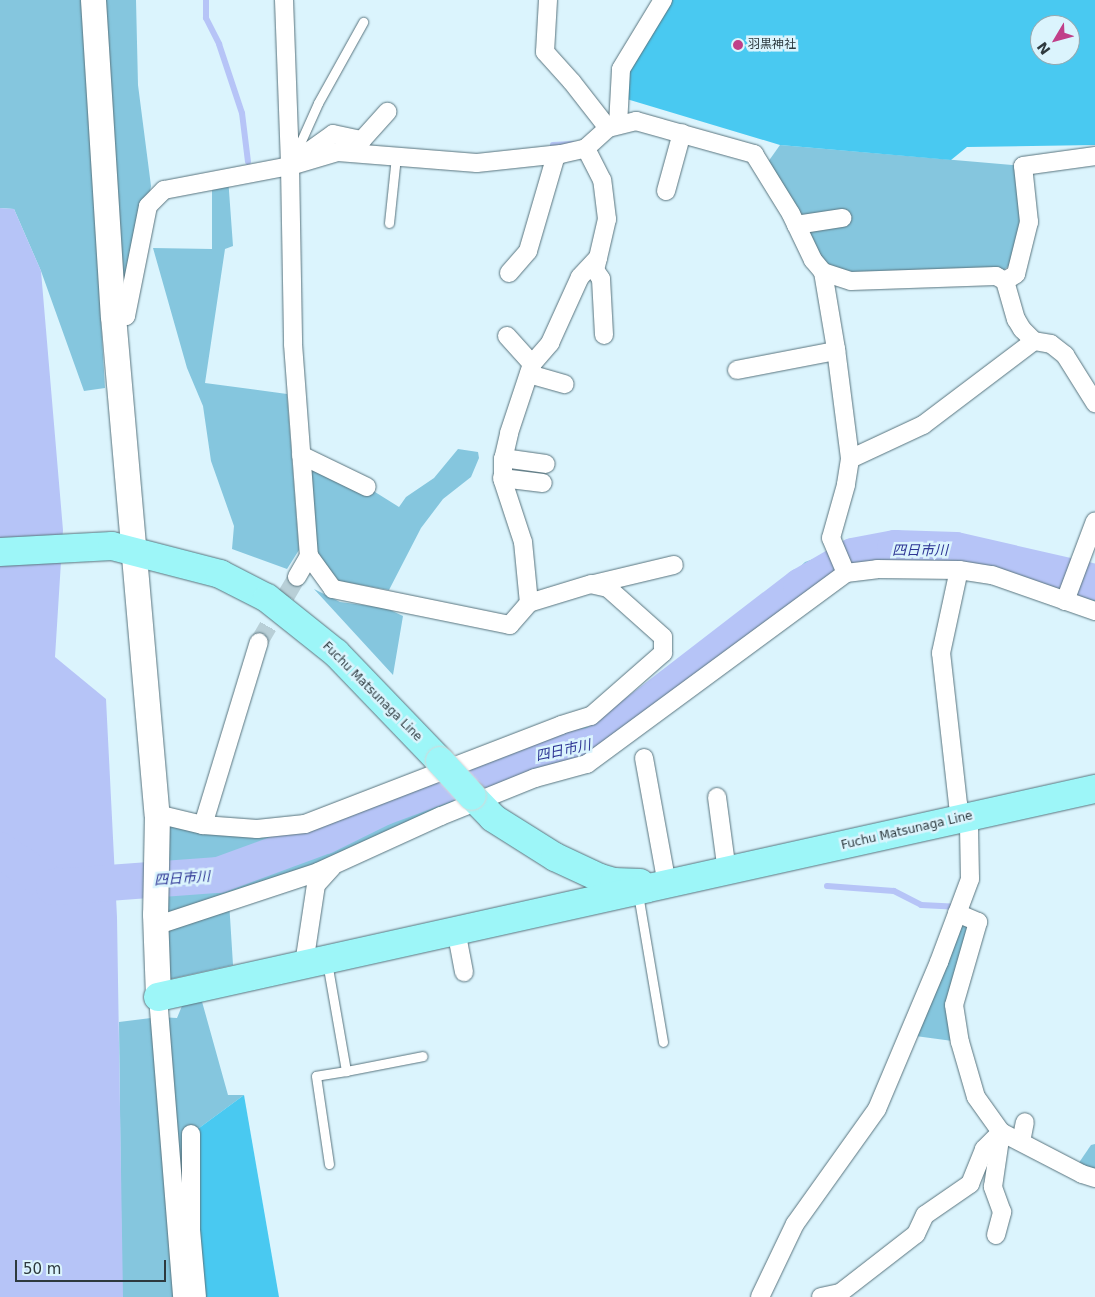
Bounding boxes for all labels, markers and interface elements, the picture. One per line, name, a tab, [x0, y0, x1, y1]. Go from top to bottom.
north arrow	[1030, 15, 1080, 65]
place label: 羽黒神社	[748, 38, 796, 52]
marker: 羽黒神社	[732, 39, 744, 51]
text: N	[1034, 39, 1054, 58]
water label: 四日市川	[892, 542, 948, 558]
street label: Fuchu Matsunaga Line	[319, 639, 425, 745]
water label: 四日市川	[534, 736, 592, 764]
street label: Fuchu Matsunaga Line	[840, 809, 974, 853]
water label: 四日市川	[153, 868, 211, 888]
scale bar	[18, 1250, 169, 1282]
text: 50 m	[23, 1260, 61, 1278]

